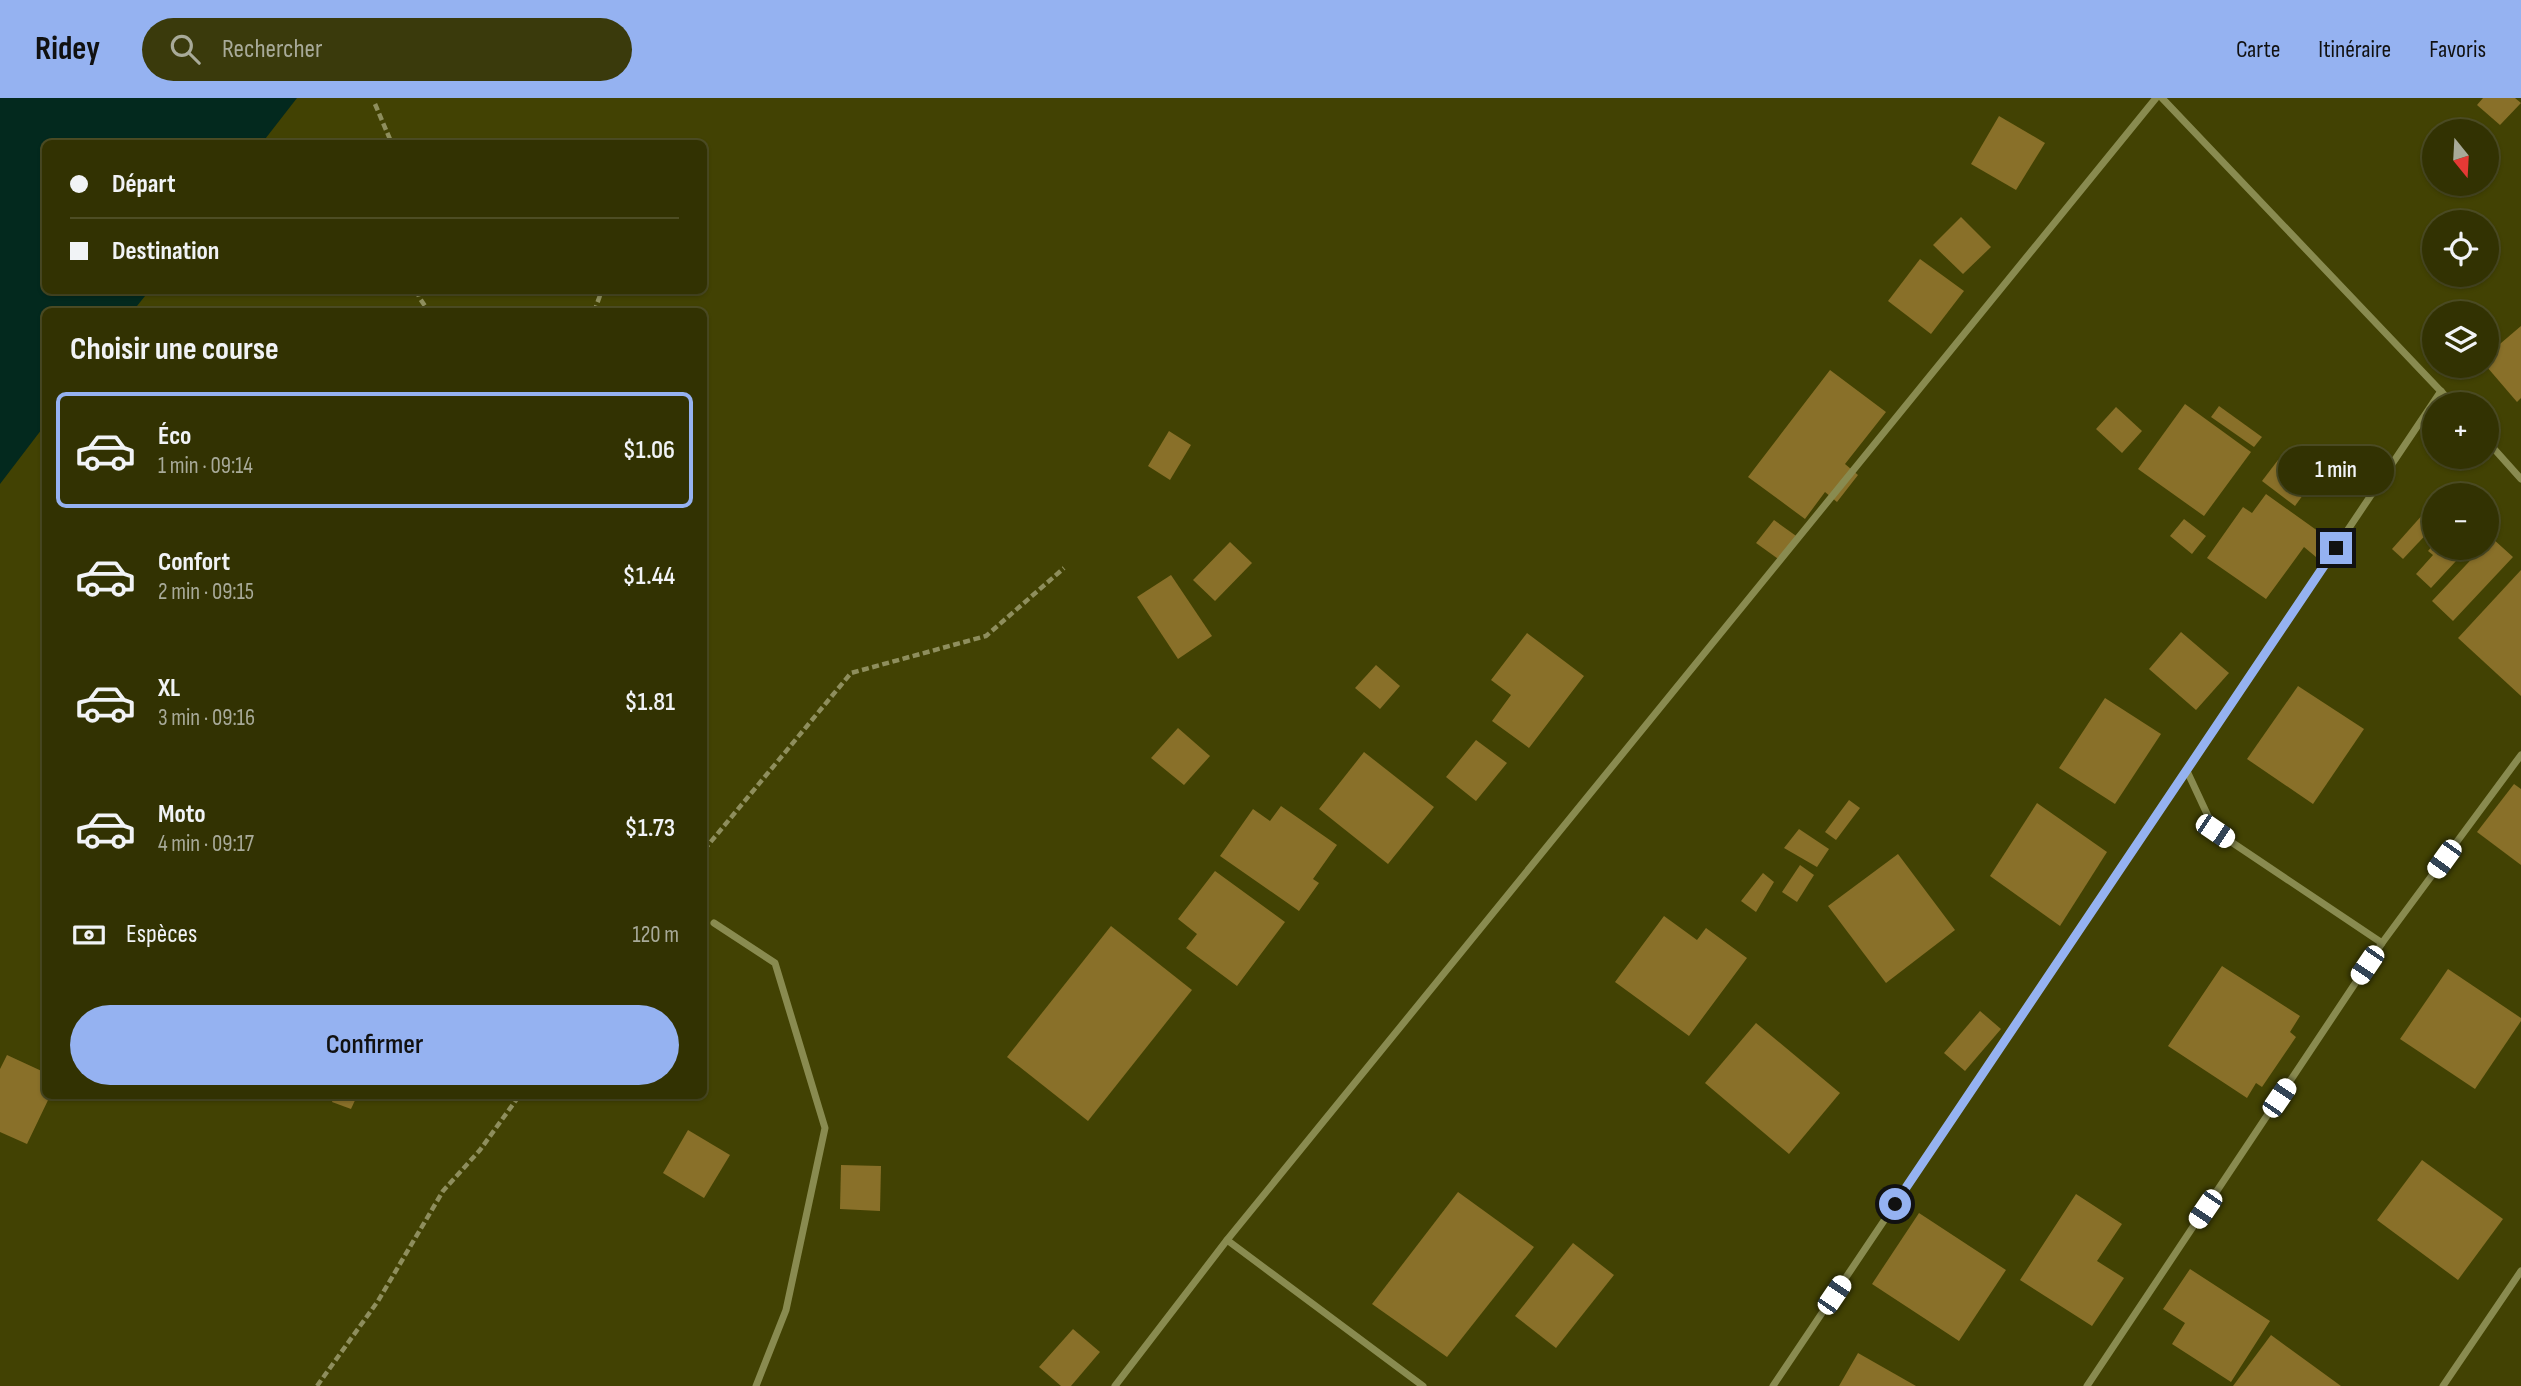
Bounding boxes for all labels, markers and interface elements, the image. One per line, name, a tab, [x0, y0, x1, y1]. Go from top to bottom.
search box	[142, 18, 632, 81]
text: Ridey	[35, 29, 100, 69]
icon: search	[166, 30, 204, 68]
text: Rechercher	[222, 34, 323, 65]
text: Carte	[2236, 35, 2280, 64]
text: Itinéraire	[2318, 35, 2391, 64]
text: Favoris	[2429, 35, 2486, 64]
north arrow	[2422, 119, 2499, 196]
map controls	[2422, 119, 2499, 560]
text: Départ	[112, 169, 175, 200]
button: locate	[2422, 210, 2499, 287]
text: Destination	[112, 236, 219, 267]
button: layers	[2422, 301, 2499, 378]
text: Choisir une course	[70, 330, 279, 369]
button: +	[2422, 392, 2499, 469]
icon: car	[74, 419, 137, 482]
text: Éco	[158, 421, 191, 452]
text: $1.06	[623, 435, 675, 466]
callout: 1 min	[2278, 447, 2394, 496]
text: 1 min · 09:14	[158, 452, 253, 480]
text: 1 min	[2315, 456, 2357, 484]
button: −	[2422, 483, 2499, 560]
route end	[2320, 532, 2352, 564]
icon: car	[74, 545, 137, 608]
text: Confort	[158, 547, 230, 578]
text: $1.44	[623, 561, 675, 592]
text: 2 min · 09:15	[158, 578, 254, 606]
icon: car	[74, 671, 137, 734]
text: XL	[158, 673, 180, 704]
text: $1.81	[624, 687, 675, 718]
text: 3 min · 09:16	[158, 704, 255, 732]
icon: car	[74, 797, 137, 860]
text: Moto	[158, 799, 206, 830]
car	[2192, 811, 2239, 851]
text: $1.73	[625, 813, 675, 844]
text: 4 min · 09:17	[158, 830, 254, 858]
car	[2424, 836, 2465, 882]
icon: cash	[70, 916, 108, 954]
text: Espèces	[126, 919, 197, 950]
text: 120 m	[633, 921, 679, 949]
car	[2347, 942, 2388, 988]
button: Confirmer	[70, 1005, 679, 1085]
car	[2259, 1075, 2300, 1121]
car	[2185, 1186, 2226, 1232]
route start	[1879, 1188, 1911, 1220]
car	[1814, 1272, 1855, 1318]

